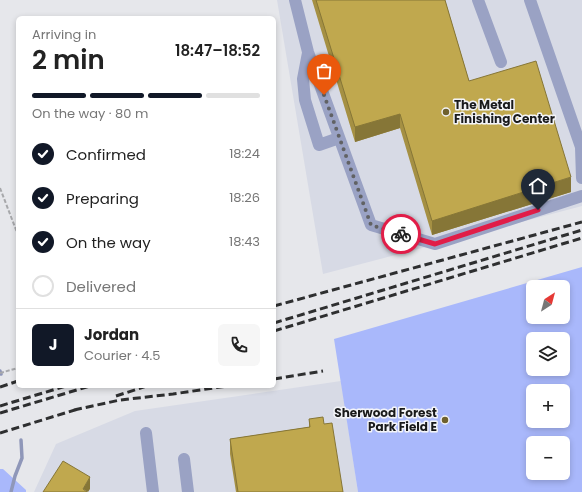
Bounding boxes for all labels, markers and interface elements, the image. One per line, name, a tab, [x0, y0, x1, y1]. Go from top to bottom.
text: Arriving in	[32, 25, 96, 44]
text: 18:47–18:52	[175, 40, 260, 61]
text: 2 min	[32, 42, 105, 78]
pin	[307, 54, 341, 95]
icon: bag	[313, 60, 335, 82]
place label: The Metal Finishing Center	[454, 96, 555, 127]
text: On the way · 80 m	[32, 104, 148, 123]
marker: The Metal Finishing Center	[441, 107, 451, 117]
icon: check	[32, 143, 54, 165]
text: Confirmed	[66, 144, 146, 165]
text: 18:24	[229, 144, 260, 163]
pin	[521, 169, 555, 210]
icon: home	[527, 175, 549, 197]
icon: check	[32, 187, 54, 209]
text: Preparing	[66, 188, 139, 209]
text: 18:26	[229, 188, 260, 207]
courier	[381, 214, 421, 254]
icon: bike	[390, 223, 412, 245]
icon: check	[32, 231, 54, 253]
text: On the way	[66, 232, 151, 253]
text: 18:43	[229, 232, 260, 251]
text: Delivered	[66, 276, 136, 297]
north arrow	[526, 280, 570, 324]
map controls	[526, 280, 570, 480]
text: Jordan	[84, 324, 139, 345]
button: phone	[218, 324, 260, 366]
button: layers	[526, 332, 570, 376]
text: J	[49, 334, 57, 355]
text: Courier · 4.5	[84, 346, 160, 365]
button: +	[526, 384, 570, 428]
place label: Sherwood Forest Park Field E	[334, 404, 437, 435]
marker: Sherwood Forest Park Field E	[440, 415, 450, 425]
button: −	[526, 436, 570, 480]

